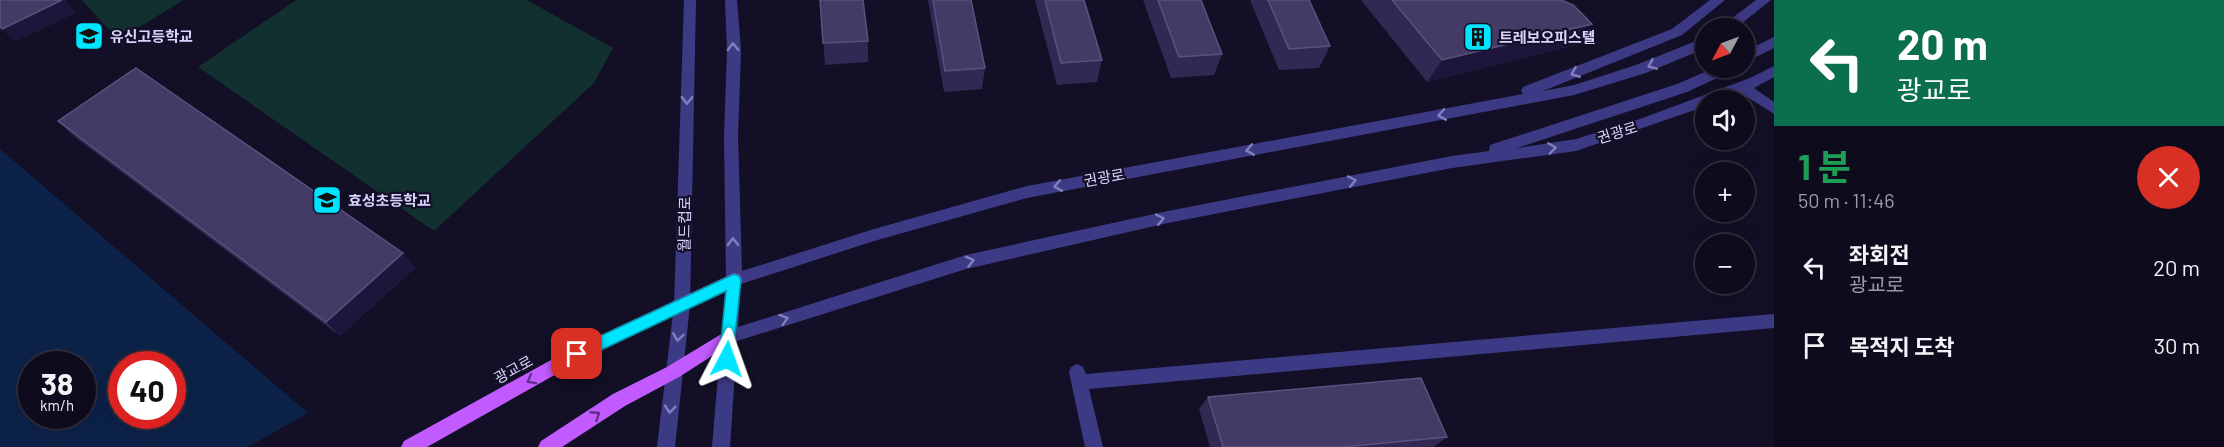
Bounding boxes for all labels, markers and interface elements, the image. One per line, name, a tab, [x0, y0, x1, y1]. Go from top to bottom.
north arrow	[1695, 18, 1755, 78]
map controls	[1695, 18, 1755, 294]
text: 20 m	[1897, 18, 1988, 68]
school or university icon: 유신고등학교	[73, 20, 105, 52]
building icon: 트레보오피스텔	[1462, 21, 1494, 53]
icon: left	[1798, 24, 1876, 102]
place label: 유신고등학교	[110, 27, 193, 45]
place label: 트레보오피스텔	[1499, 28, 1596, 46]
one-way arrow	[727, 43, 739, 52]
one-way arrow	[1647, 58, 1658, 70]
one-way arrow	[1570, 66, 1581, 78]
text: 광교로	[1897, 73, 1972, 105]
button: sound	[1695, 90, 1755, 150]
one-way arrow	[681, 96, 693, 105]
one-way arrow	[1437, 108, 1447, 121]
street label: 권광로	[1595, 117, 1639, 147]
one-way arrow	[1547, 143, 1556, 155]
one-way arrow	[1245, 144, 1255, 156]
text: 1 분	[1798, 144, 1851, 187]
button: close	[2137, 146, 2200, 209]
button: +	[1695, 162, 1755, 222]
street label: 권광로	[1082, 165, 1126, 189]
one-way arrow	[1346, 175, 1356, 188]
one-way arrow	[1054, 179, 1064, 192]
school or university icon: 효성초등학교	[311, 184, 343, 216]
text: 50 m · 11:46	[1798, 188, 1894, 212]
place label: 효성초등학교	[348, 191, 431, 209]
street label: 월드컵로	[675, 196, 693, 252]
one-way arrow	[1155, 213, 1165, 226]
button: −	[1695, 234, 1755, 294]
one-way arrow	[727, 238, 739, 247]
text: 좌회전	[1849, 241, 1910, 267]
icon: left	[1798, 251, 1831, 284]
text: 20 m	[2153, 254, 2200, 280]
one-way arrow	[965, 256, 975, 269]
text: 광교로	[1849, 272, 1904, 296]
one-way arrow	[778, 314, 789, 327]
position arrow	[695, 327, 759, 391]
pin	[551, 328, 602, 379]
icon: arrive	[1798, 329, 1831, 362]
one-way arrow	[672, 332, 684, 342]
text: 30 m	[2154, 332, 2200, 358]
text: 목적지 도착	[1849, 333, 1955, 359]
icon: arrive	[560, 337, 593, 370]
speed limit sign: 40	[108, 351, 186, 429]
street label: 광교로	[491, 351, 535, 387]
text: 38	[41, 365, 73, 401]
one-way arrow	[526, 373, 537, 384]
text: km/h	[40, 396, 74, 414]
one-way arrow	[663, 405, 676, 414]
one-way arrow	[589, 411, 600, 422]

